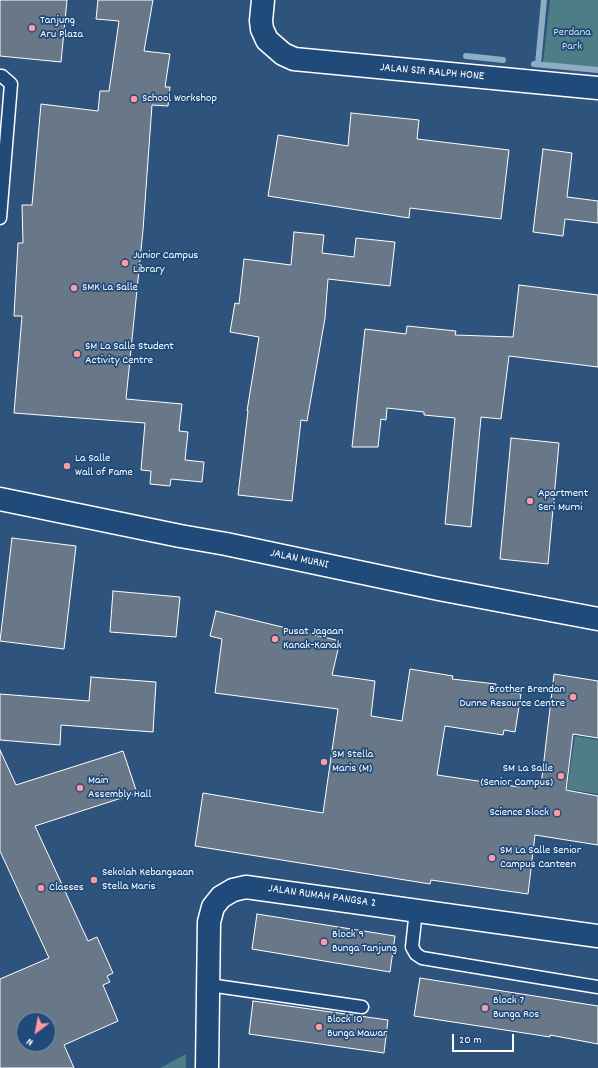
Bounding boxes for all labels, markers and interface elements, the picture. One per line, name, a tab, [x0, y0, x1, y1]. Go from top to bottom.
place label: Tanjung Aru Plaza	[40, 14, 83, 42]
marker: Tanjung Aru Plaza	[27, 23, 37, 33]
park label: Perdana Park	[553, 26, 591, 54]
street label: JALAN SIR RALPH HONE	[379, 61, 485, 85]
place label: School Workshop	[142, 92, 217, 106]
marker: School Workshop	[129, 94, 139, 104]
place label: Junior Campus Library	[133, 249, 198, 277]
marker: Junior Campus Library	[120, 258, 130, 268]
place label: SMK La Salle	[82, 281, 138, 295]
marker: SMK La Salle	[69, 283, 79, 293]
place label: SM La Salle Student Activity Centre	[85, 340, 174, 368]
marker: SM La Salle Student Activity Centre	[72, 349, 82, 359]
place label: La Salle Wall of Fame	[75, 452, 133, 480]
marker: La Salle Wall of Fame	[62, 461, 72, 471]
place label: Apartment Seri Murni	[538, 487, 588, 515]
marker: Apartment Seri Murni	[525, 496, 535, 506]
street label: JALAN MURNI	[268, 547, 330, 573]
place label: Pusat Jagaan Kanak-Kanak	[283, 625, 344, 653]
marker: Pusat Jagaan Kanak-Kanak	[270, 634, 280, 644]
place label: Brother Brendan Dunne Resource Centre	[460, 683, 565, 711]
marker: Brother Brendan Dunne Resource Centre	[568, 692, 578, 702]
place label: SM Stella Maris (M)	[332, 748, 373, 776]
marker: SM Stella Maris (M)	[319, 757, 329, 767]
place label: SM La Salle (Senior Campus)	[481, 762, 553, 790]
marker: SM La Salle (Senior Campus)	[556, 771, 566, 781]
place label: Main Assembly Hall	[88, 774, 151, 802]
marker: Main Assembly Hall	[75, 783, 85, 793]
place label: Science Block	[489, 806, 549, 820]
marker: Science Block	[552, 808, 562, 818]
place label: SM La Salle Senior Campus Canteen	[500, 844, 581, 872]
marker: SM La Salle Senior Campus Canteen	[487, 853, 497, 863]
place label: Sekolah Kebangsaan Stella Maris	[102, 866, 194, 894]
marker: Sekolah Kebangsaan Stella Maris	[89, 875, 99, 885]
place label: Classes	[49, 881, 84, 895]
street label: JALAN RUMAH PANGSA 2	[267, 882, 377, 912]
marker: Classes	[36, 883, 46, 893]
place label: Block 9 Bunga Tanjung	[332, 928, 397, 956]
marker: Block 9 Bunga Tanjung	[319, 937, 329, 947]
place label: Block 7 Bunga Ros	[493, 994, 539, 1022]
marker: Block 7 Bunga Ros	[480, 1003, 490, 1013]
north arrow	[16, 1012, 56, 1052]
place label: Block 10 Bunga Mawar	[327, 1013, 388, 1041]
marker: Block 10 Bunga Mawar	[314, 1022, 324, 1032]
scale bar	[454, 1026, 516, 1052]
text: 20 m	[459, 1032, 482, 1049]
text: N	[24, 1033, 37, 1050]

